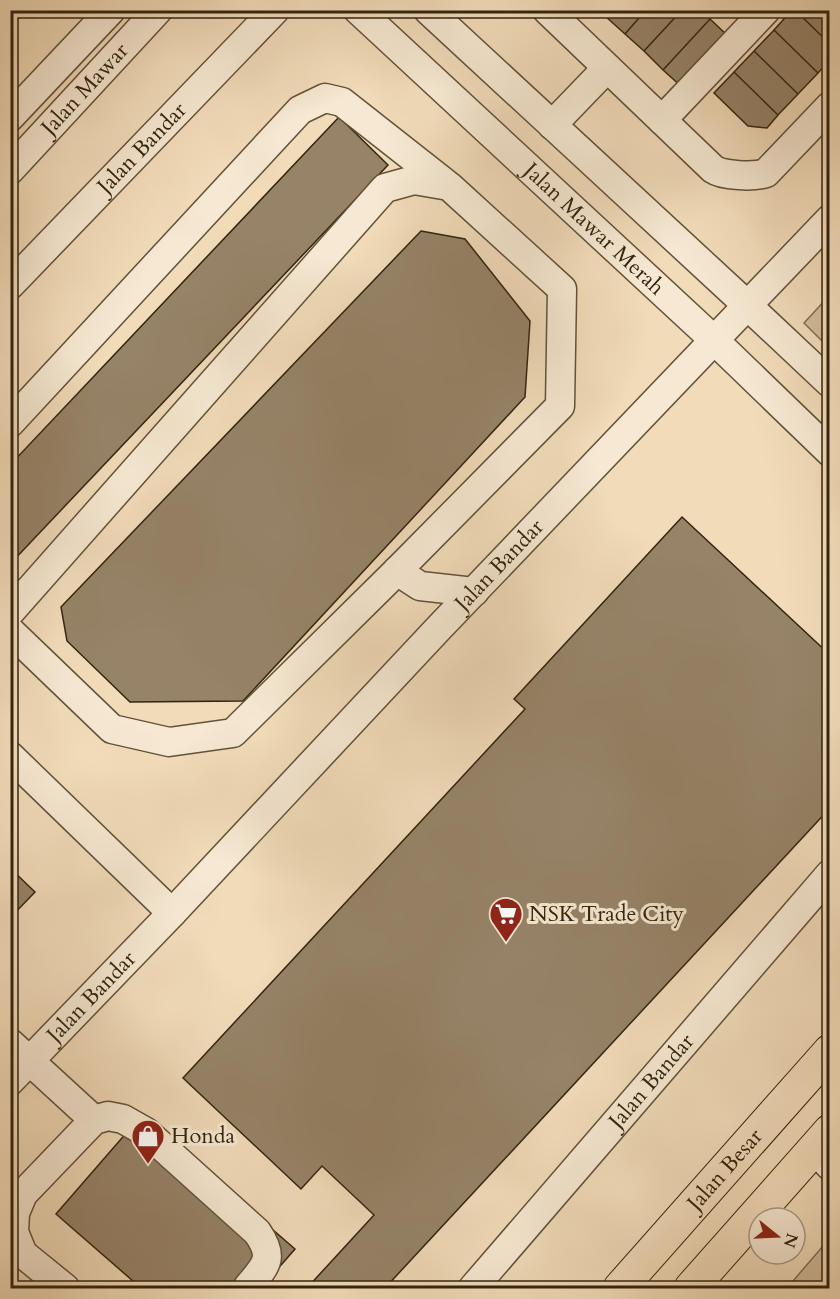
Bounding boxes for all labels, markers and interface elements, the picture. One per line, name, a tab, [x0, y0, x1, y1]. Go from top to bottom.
street label: Jalan Mawar	[32, 36, 136, 144]
street label: Jalan Bandar	[88, 95, 194, 203]
street label: Jalan Mawar Merah	[515, 154, 671, 302]
street label: Jalan Bandar	[446, 512, 551, 620]
supermarket icon: NSK Trade City	[488, 896, 524, 943]
place label: NSK Trade City	[529, 899, 684, 929]
street label: Jalan Bandar	[38, 944, 143, 1051]
street label: Jalan Bandar	[600, 1027, 701, 1138]
shop icon: Honda	[130, 1118, 166, 1165]
place label: Honda	[171, 1121, 235, 1151]
street label: Jalan Besar	[678, 1122, 770, 1220]
north arrow	[747, 1206, 807, 1266]
text: N	[778, 1230, 803, 1250]

